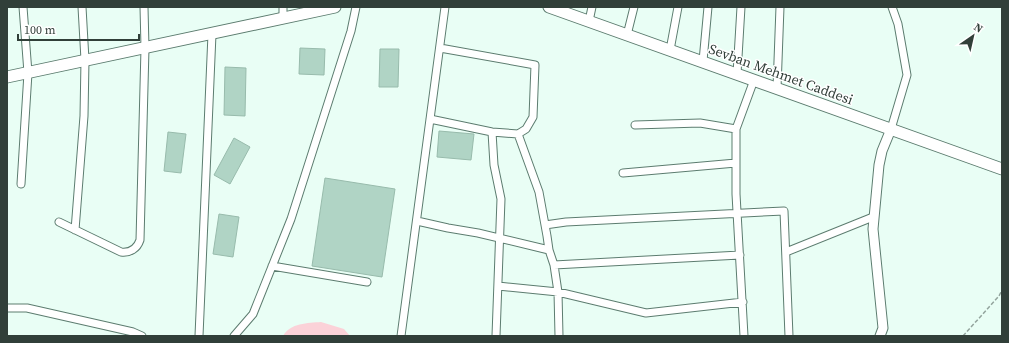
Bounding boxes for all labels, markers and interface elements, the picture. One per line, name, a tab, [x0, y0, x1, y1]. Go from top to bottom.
scale bar	[18, 16, 139, 42]
north arrow	[953, 16, 993, 56]
text: N	[971, 20, 986, 37]
text: 100 m	[24, 22, 56, 38]
street label: Sevban Mehmet Caddesi	[706, 39, 856, 109]

